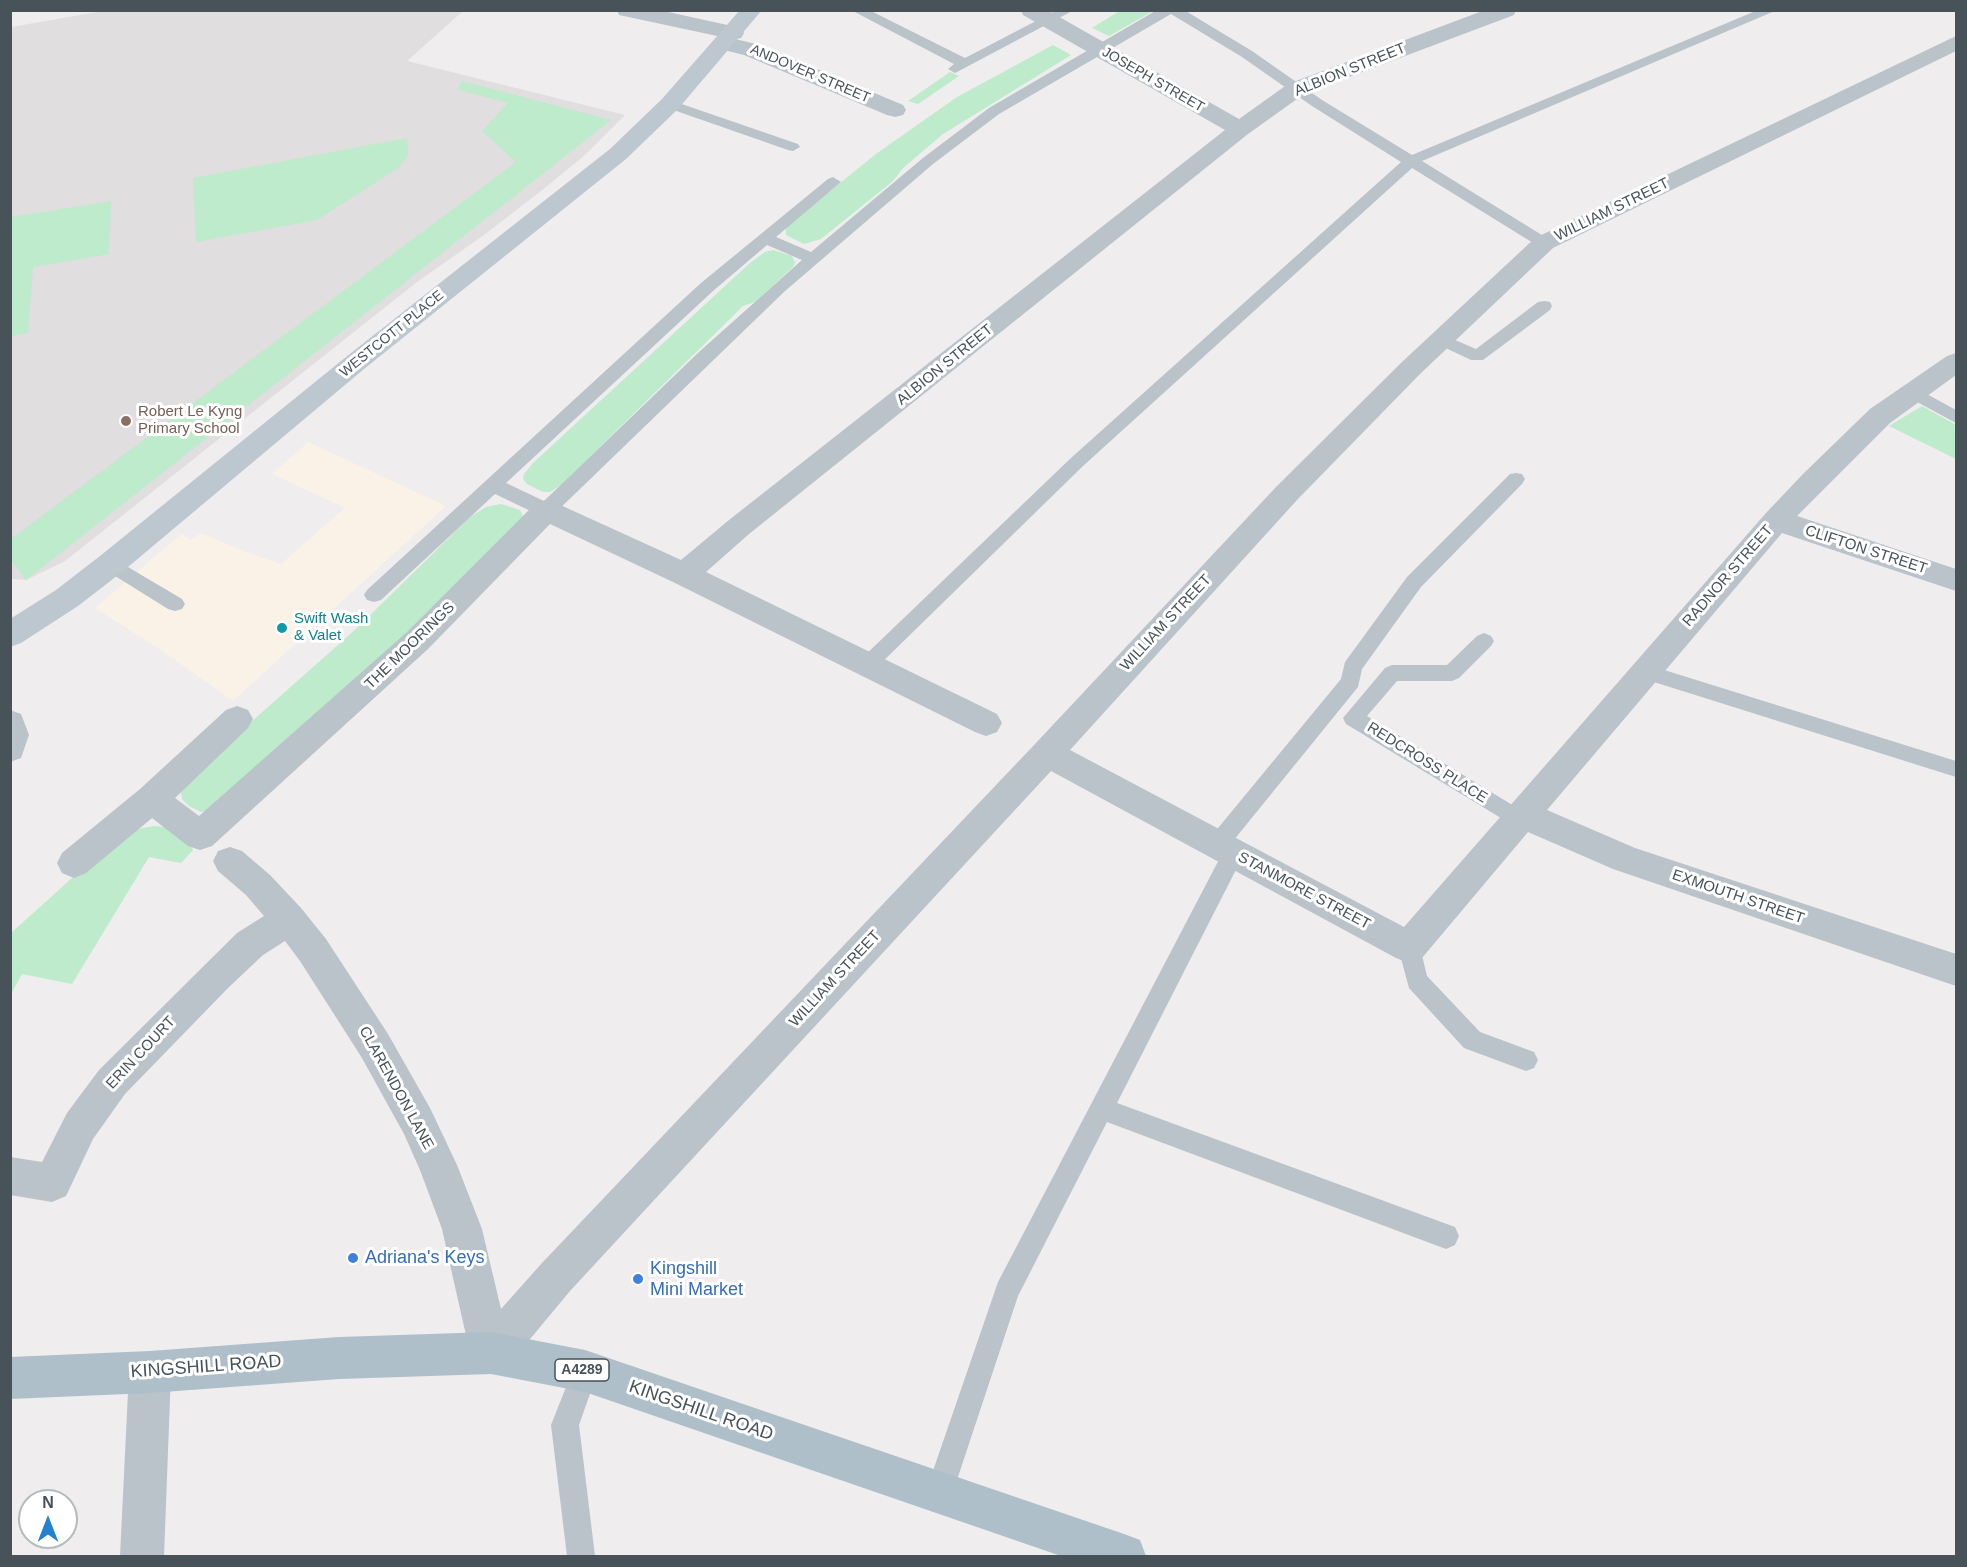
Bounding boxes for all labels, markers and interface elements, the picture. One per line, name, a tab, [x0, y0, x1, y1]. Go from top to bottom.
street label: ALBION STREET	[1292, 39, 1408, 101]
street label: ANDOVER STREET	[748, 41, 872, 107]
street label: JOSEPH STREET	[1099, 44, 1207, 116]
street label: WILLIAM STREET	[1552, 175, 1672, 245]
street label: WESTCOTT PLACE	[337, 287, 447, 381]
street label: ALBION STREET	[893, 321, 997, 409]
place label: Robert Le Kyng Primary School	[138, 403, 242, 438]
marker: Robert Le Kyng Primary School	[119, 414, 133, 428]
street label: RADNOR STREET	[1679, 522, 1777, 630]
street label: CLIFTON STREET	[1803, 522, 1929, 578]
street label: WILLIAM STREET	[1117, 571, 1215, 675]
street label: THE MOORINGS	[361, 599, 459, 693]
place label: Swift Wash & Valet	[294, 610, 368, 645]
marker: Swift Wash & Valet	[275, 621, 289, 635]
street label: REDCROSS PLACE	[1364, 719, 1490, 807]
street label: STANMORE STREET	[1235, 848, 1373, 934]
street label: EXMOUTH STREET	[1670, 866, 1806, 928]
street label: WILLIAM STREET	[786, 927, 884, 1031]
street label: ERIN COURT	[103, 1013, 179, 1093]
street label: CLARENDON LANE	[355, 1023, 437, 1153]
place label: Adriana's Keys	[365, 1247, 484, 1269]
marker: Adriana's Keys	[346, 1251, 360, 1265]
place label: Kingshill Mini Market	[650, 1258, 743, 1300]
marker: Kingshill Mini Market	[631, 1272, 645, 1286]
street label: KINGSHILL ROAD	[130, 1351, 282, 1383]
road number: A4289	[555, 1359, 609, 1381]
street label: KINGSHILL ROAD	[626, 1376, 776, 1446]
north arrow	[18, 1489, 78, 1549]
text: N	[42, 1494, 54, 1511]

